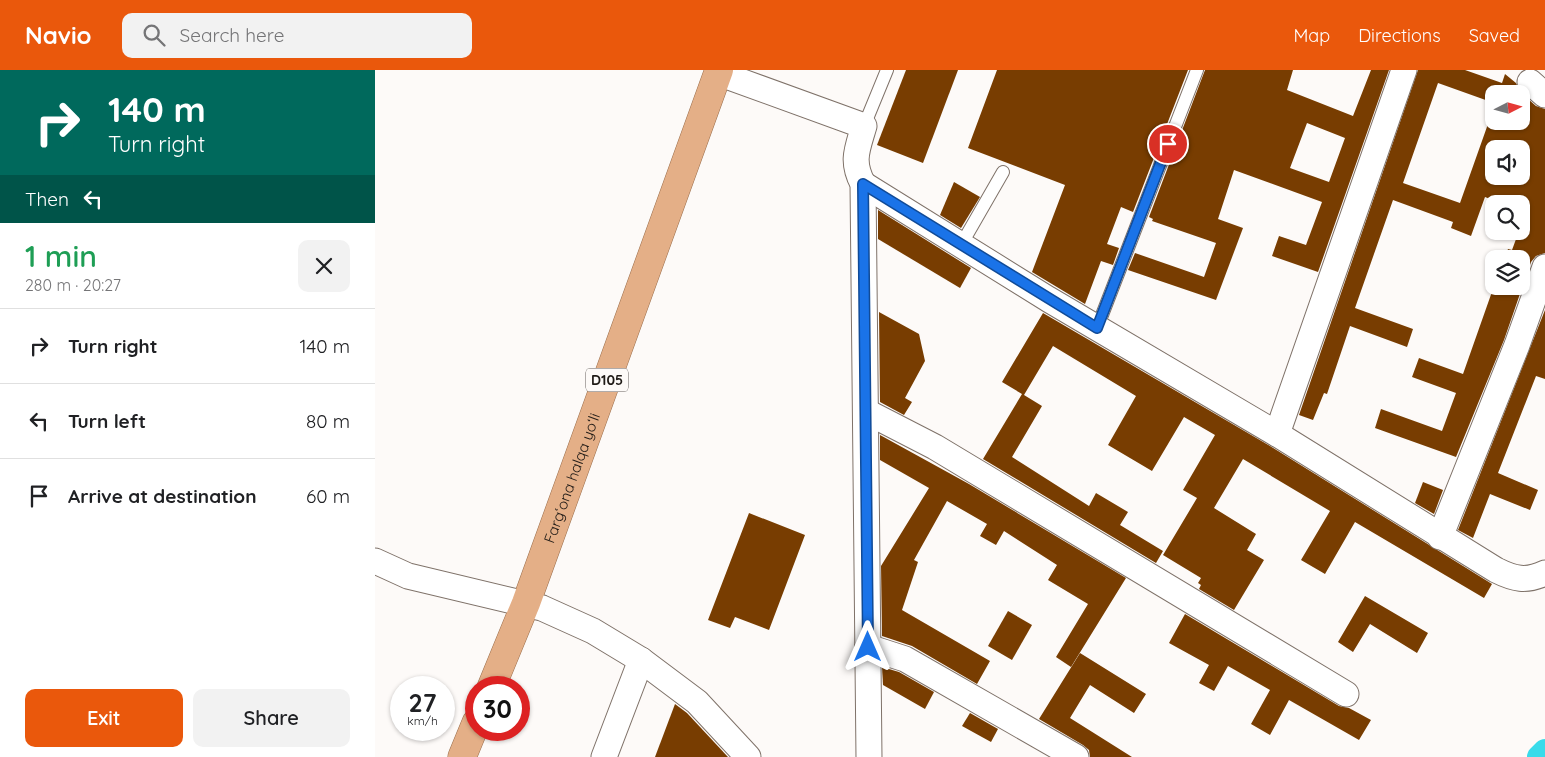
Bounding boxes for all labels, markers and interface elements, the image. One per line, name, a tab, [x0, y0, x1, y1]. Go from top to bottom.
search box	[122, 13, 472, 58]
text: Navio	[25, 20, 92, 50]
icon: search	[140, 21, 168, 49]
text: Search here	[180, 23, 284, 47]
text: Map	[1293, 24, 1330, 47]
text: Directions	[1358, 24, 1441, 47]
text: Saved	[1469, 24, 1520, 47]
north arrow	[1485, 85, 1530, 130]
map controls	[1485, 85, 1530, 295]
text: 140 m	[108, 87, 206, 131]
icon: right	[25, 90, 90, 155]
pin	[1147, 123, 1189, 165]
text: Turn right	[108, 130, 205, 158]
icon: arrive	[1154, 130, 1182, 158]
button: sound	[1485, 140, 1530, 185]
icon: left	[79, 185, 107, 213]
text: Then	[25, 187, 69, 211]
button: search	[1485, 195, 1530, 240]
text: 1 min	[25, 237, 97, 275]
button: close	[298, 240, 350, 292]
button: layers	[1485, 250, 1530, 295]
text: 280 m · 20:27	[25, 275, 121, 295]
icon: right	[25, 332, 53, 360]
text: Turn right	[68, 334, 157, 358]
text: 140 m	[299, 334, 350, 358]
road number: D105	[586, 368, 628, 392]
icon: left	[25, 407, 53, 435]
text: Turn left	[68, 409, 146, 433]
text: 80 m	[306, 409, 350, 433]
street label: Farg‘ona halqa yo‘li	[539, 410, 604, 546]
icon: arrive	[25, 482, 53, 510]
text: Arrive at destination	[68, 484, 257, 508]
text: 60 m	[306, 484, 350, 508]
position arrow	[841, 620, 893, 672]
speed limit sign: 30	[465, 676, 530, 741]
text: 27	[409, 687, 436, 718]
button: Exit	[25, 689, 183, 747]
button: Share	[193, 689, 350, 747]
text: km/h	[407, 713, 438, 728]

